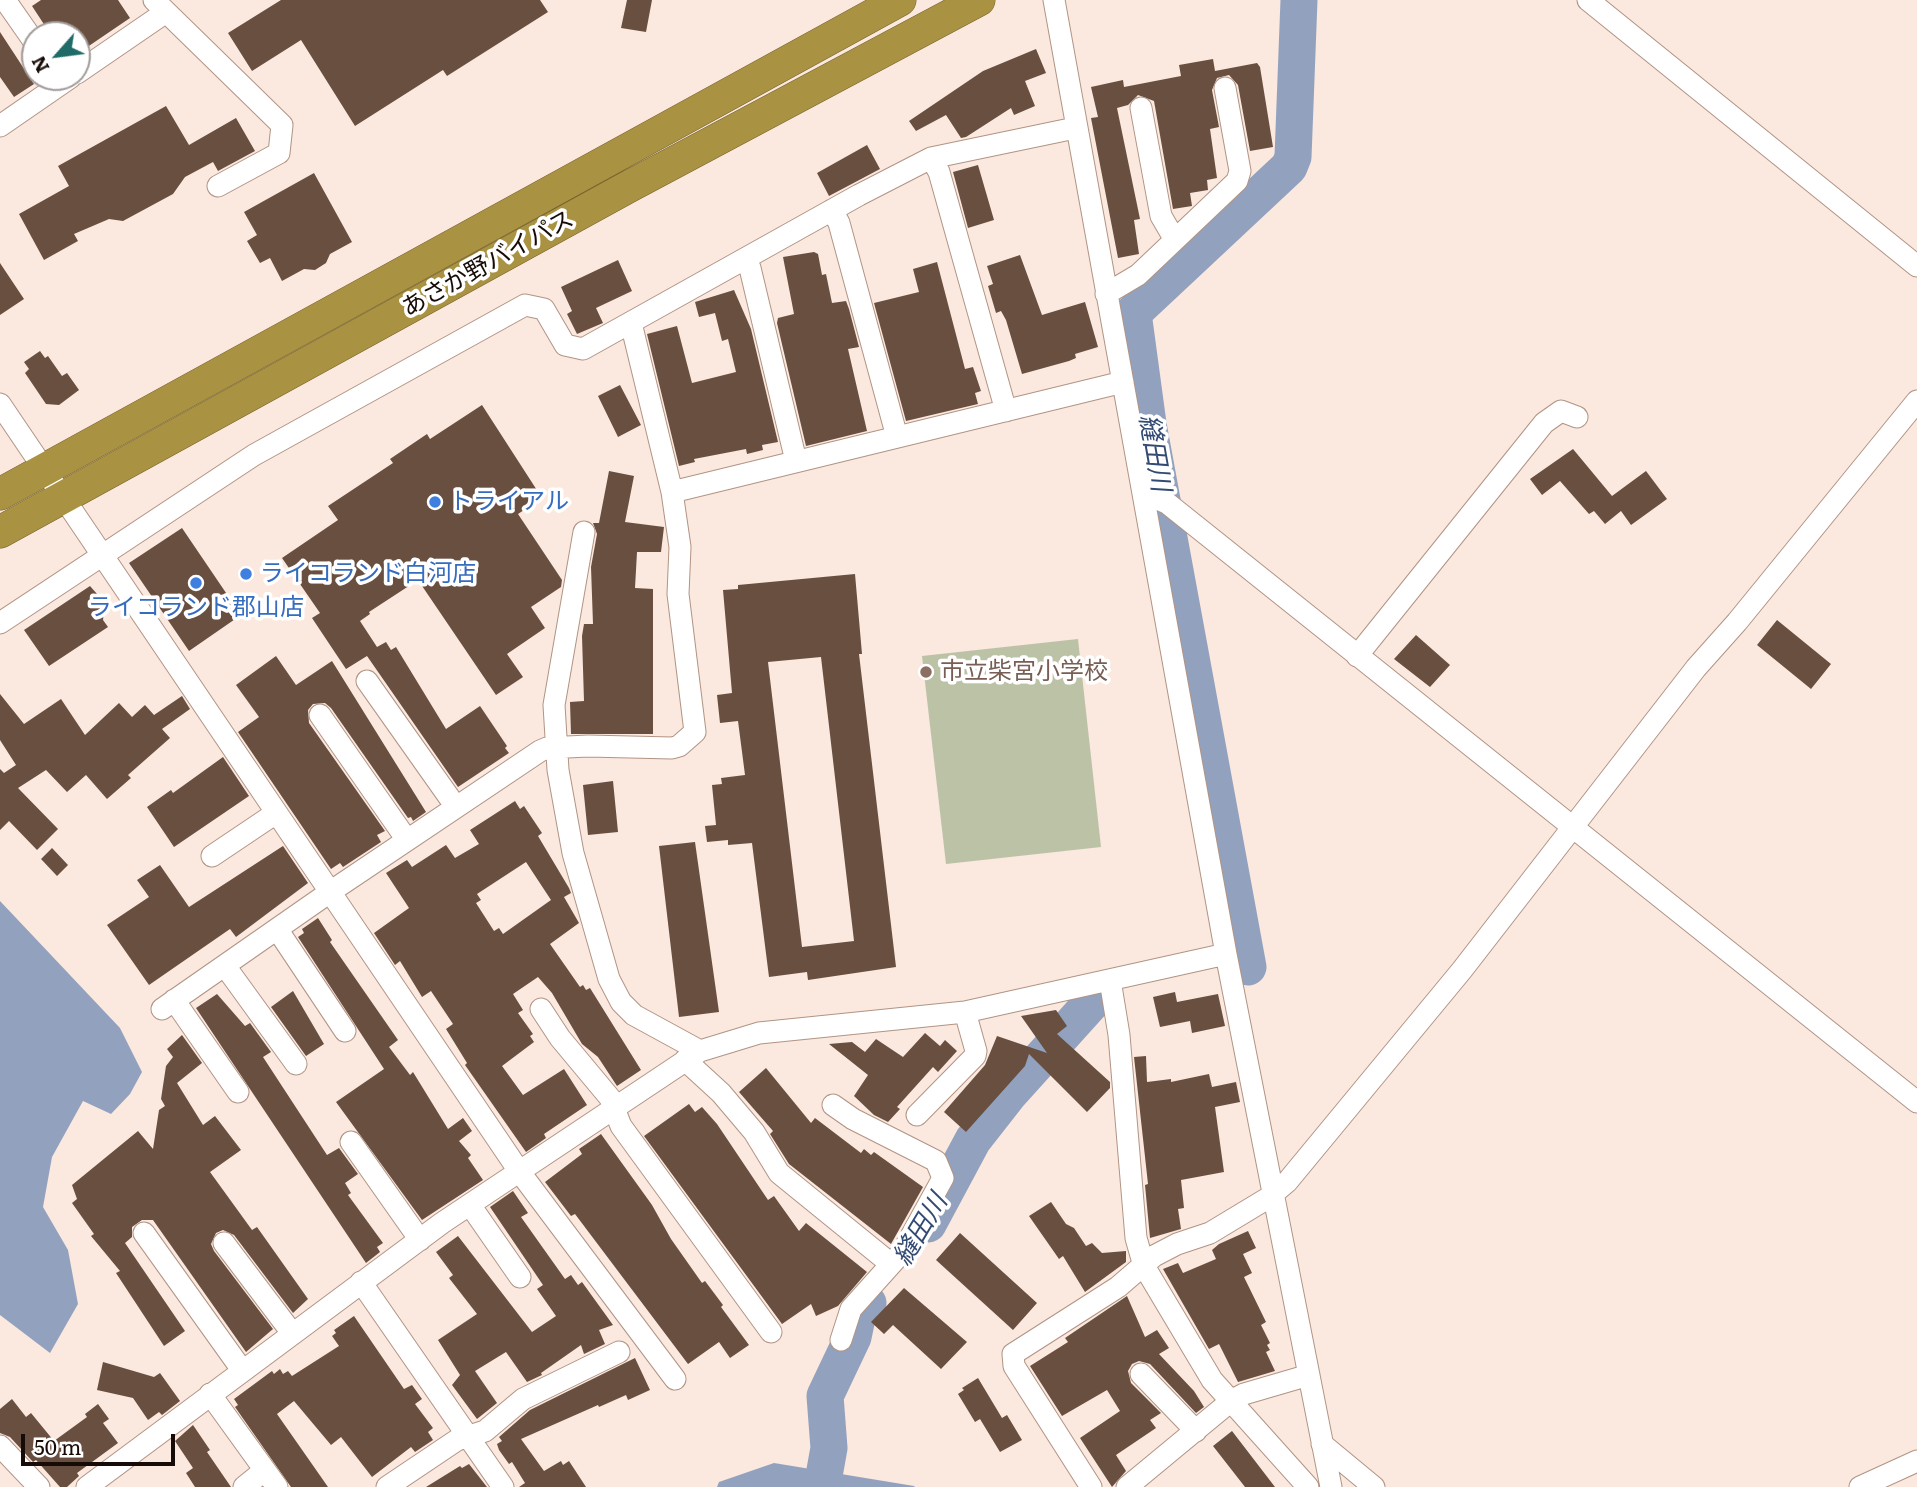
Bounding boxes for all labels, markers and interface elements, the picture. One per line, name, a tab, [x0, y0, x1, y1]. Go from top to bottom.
north arrow	[21, 21, 91, 91]
text: N	[23, 51, 55, 79]
street label: あさか野バイパス	[397, 205, 579, 323]
water label: 縫田川	[1132, 412, 1176, 494]
place label: トライアル	[449, 488, 569, 516]
marker: トライアル	[427, 494, 443, 510]
place label: ライコランド白河店	[260, 560, 476, 588]
marker: ライコランド白河店	[238, 566, 254, 582]
marker: ライコランド郡山店	[188, 575, 204, 591]
place label: ライコランド郡山店	[88, 594, 304, 622]
place label: 市立柴宮小学校	[940, 658, 1108, 686]
marker: 市立柴宮小学校	[918, 664, 934, 680]
water label: 縫田川	[888, 1189, 954, 1271]
scale bar	[24, 1420, 178, 1464]
text: 50 m	[34, 1430, 81, 1461]

